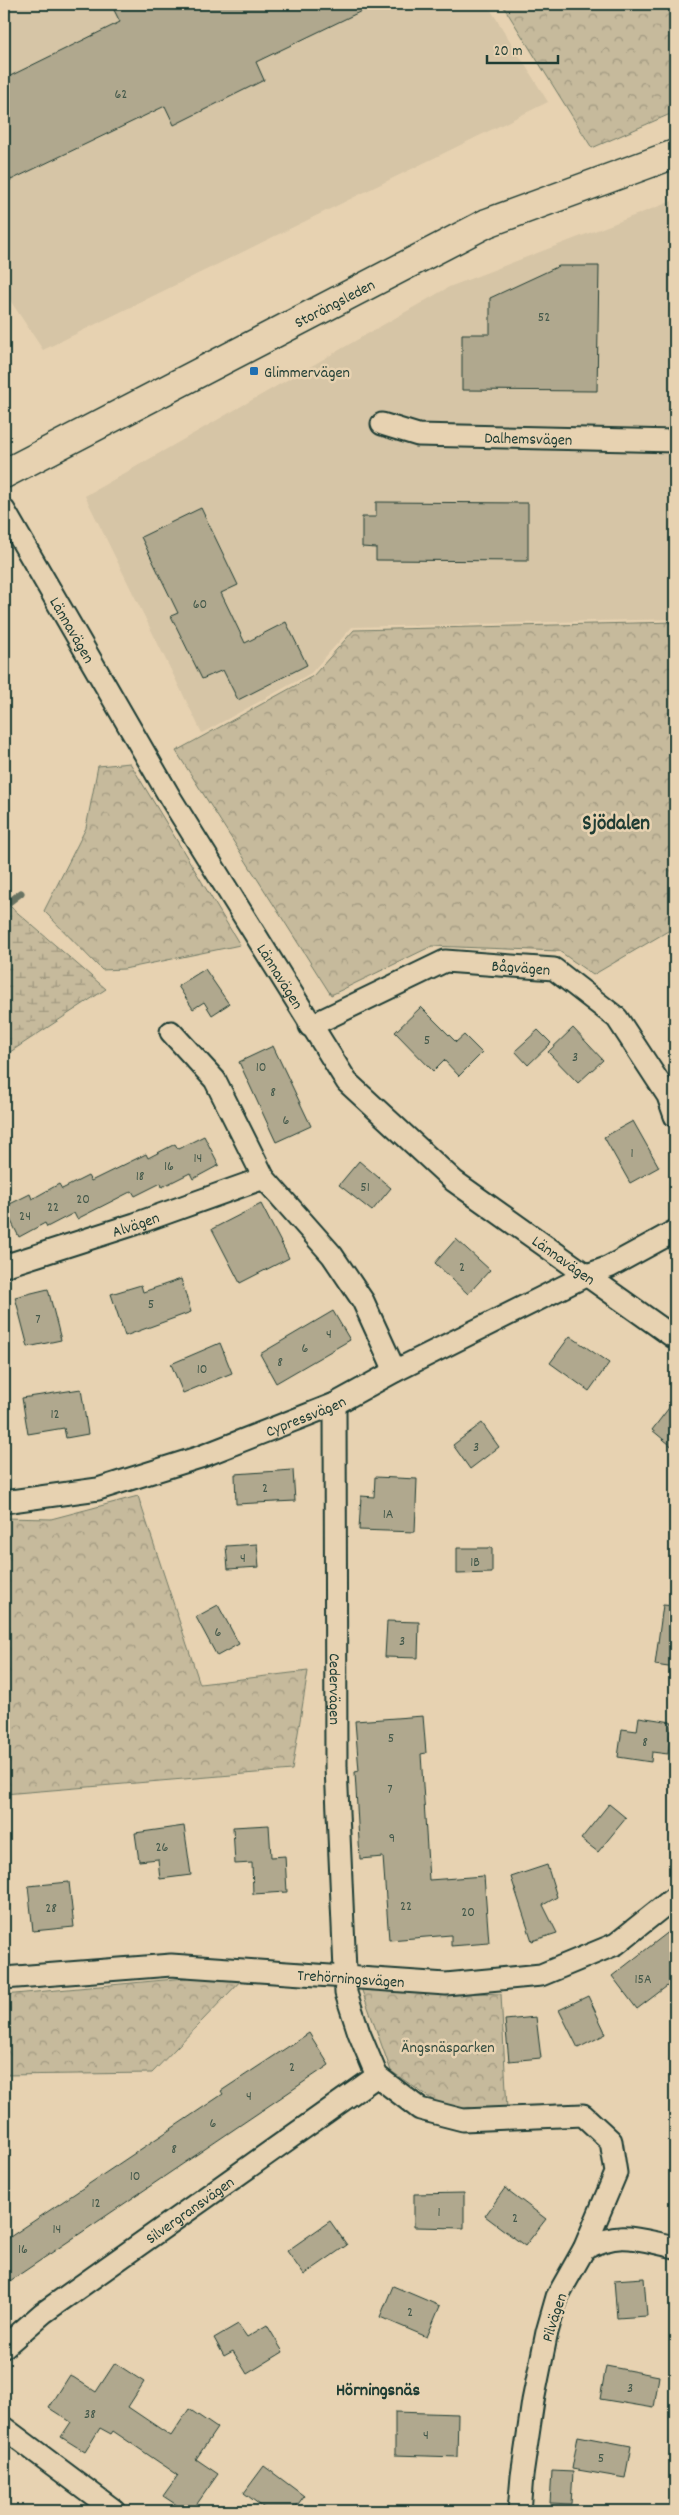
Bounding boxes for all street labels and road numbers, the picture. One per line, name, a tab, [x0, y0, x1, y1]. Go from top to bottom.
street label: Storängsleden	[291, 274, 380, 335]
street label: Dalhemsvägen	[484, 428, 572, 453]
street label: Lännavägen	[43, 593, 99, 668]
street label: Lännavägen	[250, 940, 308, 1014]
street label: Bågvägen	[491, 955, 551, 983]
street label: Alvägen	[109, 1207, 163, 1245]
street label: Lännavägen	[526, 1231, 599, 1292]
street label: Cypressvägen	[263, 1391, 351, 1444]
street label: Cedervägen	[322, 1653, 345, 1725]
street label: Trehörningsvägen	[297, 1965, 405, 1995]
street label: Silvergransvägen	[141, 2172, 240, 2251]
street label: Pilvägen	[537, 2290, 574, 2345]

